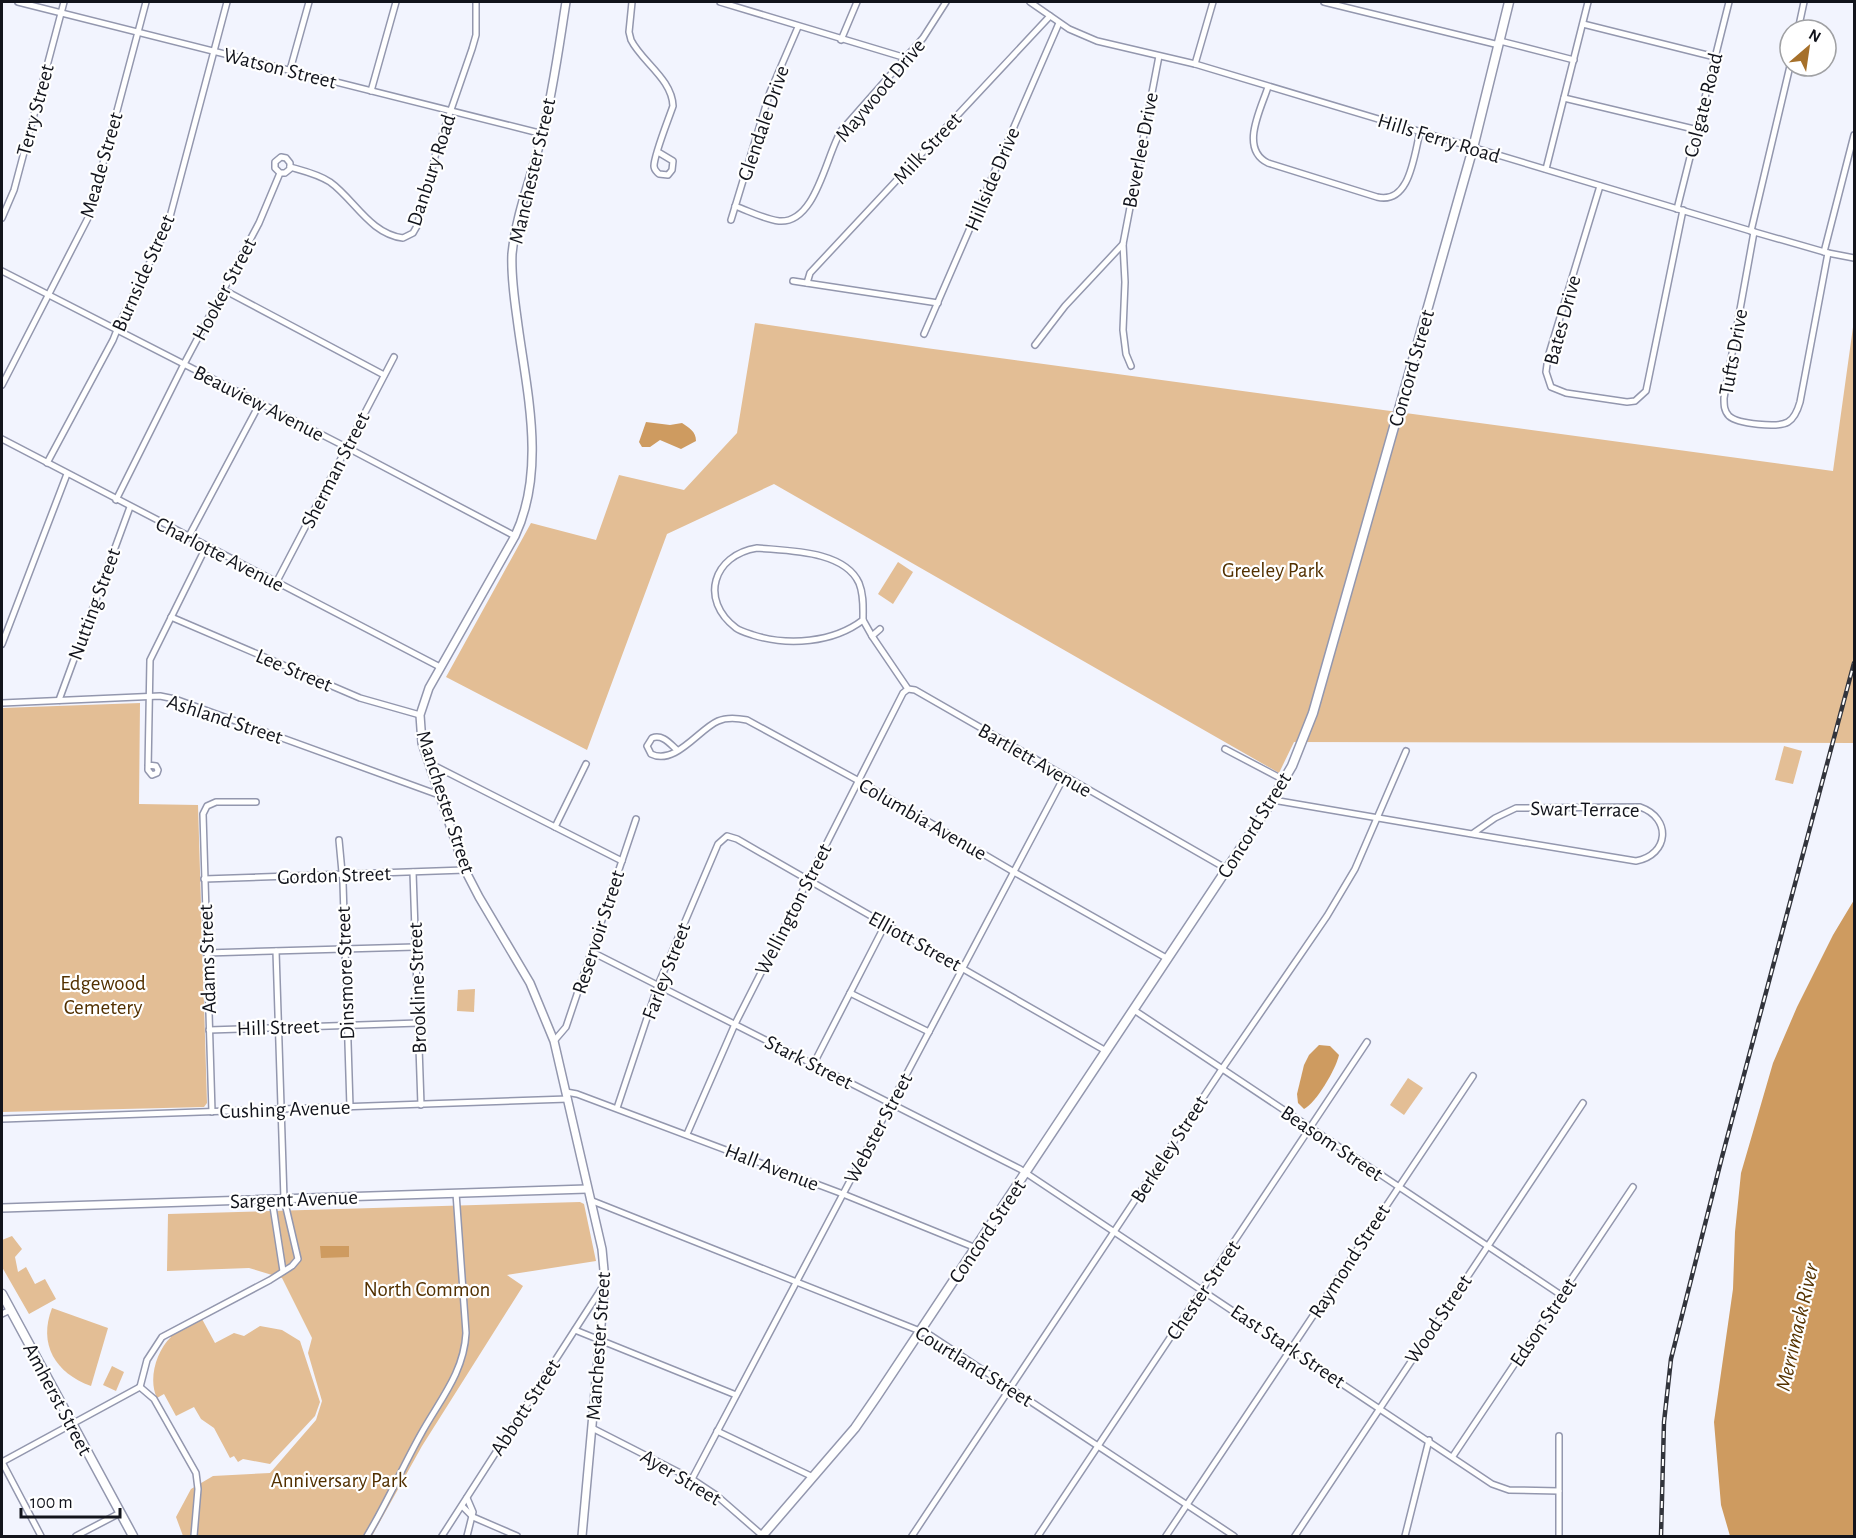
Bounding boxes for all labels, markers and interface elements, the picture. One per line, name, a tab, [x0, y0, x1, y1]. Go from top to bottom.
north arrow	[1778, 18, 1838, 78]
text: N	[1806, 26, 1824, 45]
street label: Maywood Drive	[831, 35, 929, 146]
street label: Watson Street	[221, 44, 339, 93]
street label: Colgate Road	[1680, 51, 1727, 160]
street label: Terry Street	[13, 62, 58, 158]
street label: Glendale Drive	[734, 63, 793, 184]
street label: Beverlee Drive	[1119, 90, 1162, 210]
street label: Manchester Street	[506, 96, 560, 246]
street label: Milk Street	[889, 108, 966, 188]
street label: Meade Street	[76, 110, 127, 220]
street label: Hills Ferry Road	[1375, 110, 1503, 167]
street label: Danbury Road	[403, 111, 459, 229]
street label: Hillside Drive	[961, 124, 1024, 234]
street label: Burnside Street	[108, 211, 179, 335]
street label: Hooker Street	[189, 234, 260, 344]
street label: Bates Drive	[1540, 273, 1585, 367]
street label: Concord Street	[1385, 307, 1438, 429]
street label: Tufts Drive	[1716, 307, 1751, 397]
street label: Beauview Avenue	[190, 362, 327, 445]
street label: Sherman Street	[297, 409, 374, 532]
street label: Charlotte Avenue	[152, 513, 287, 596]
street label: Nutting Street	[65, 545, 124, 663]
park label: Greeley Park	[1222, 560, 1324, 581]
street label: Lee Street	[253, 645, 335, 696]
street label: Ashland Street	[164, 691, 285, 748]
street label: Bartlett Avenue	[974, 720, 1095, 801]
street label: Manchester Street	[413, 728, 479, 876]
street label: Concord Street	[1214, 768, 1295, 882]
street label: Columbia Avenue	[855, 774, 990, 864]
street label: Swart Terrace	[1530, 798, 1640, 821]
street label: Wellington Street	[751, 840, 836, 978]
street label: Gordon Street	[277, 863, 392, 888]
street label: Reservoir Street	[569, 867, 628, 997]
street label: Adams Street	[195, 904, 220, 1014]
street label: Dinsmore Street	[333, 906, 358, 1040]
street label: Elliott Street	[865, 907, 965, 976]
street label: Farley Street	[638, 920, 695, 1022]
street label: Brookline Street	[405, 922, 430, 1054]
park label: Edgewood Cemetery	[60, 973, 146, 1018]
street label: Hill Street	[236, 1016, 320, 1039]
street label: Stark Street	[762, 1031, 856, 1094]
street label: Webster Street	[841, 1069, 916, 1187]
street label: Berkeley Street	[1127, 1092, 1212, 1207]
street label: Cushing Avenue	[219, 1097, 351, 1122]
street label: Beasom Street	[1277, 1102, 1387, 1185]
street label: Hall Avenue	[722, 1140, 822, 1195]
street label: Concord Street	[945, 1175, 1030, 1287]
street label: Sargent Avenue	[230, 1187, 358, 1212]
street label: Raymond Street	[1305, 1200, 1394, 1322]
street label: Chester Street	[1163, 1236, 1244, 1344]
water label: Merrimack River	[1772, 1260, 1823, 1393]
street label: Manchester Street	[583, 1271, 614, 1421]
street label: Wood Street	[1401, 1271, 1476, 1368]
street label: Edson Street	[1506, 1274, 1581, 1370]
park label: North Common	[364, 1279, 490, 1300]
street label: East Stark Street	[1227, 1301, 1349, 1392]
street label: Courtland Street	[911, 1322, 1036, 1411]
street label: Amherst Street	[19, 1340, 96, 1459]
street label: Abbott Street	[487, 1355, 564, 1459]
street label: Ayer Street	[637, 1445, 725, 1510]
park label: Anniversary Park	[271, 1470, 408, 1491]
scale bar	[21, 1481, 120, 1519]
text: 100 m	[30, 1494, 73, 1512]

